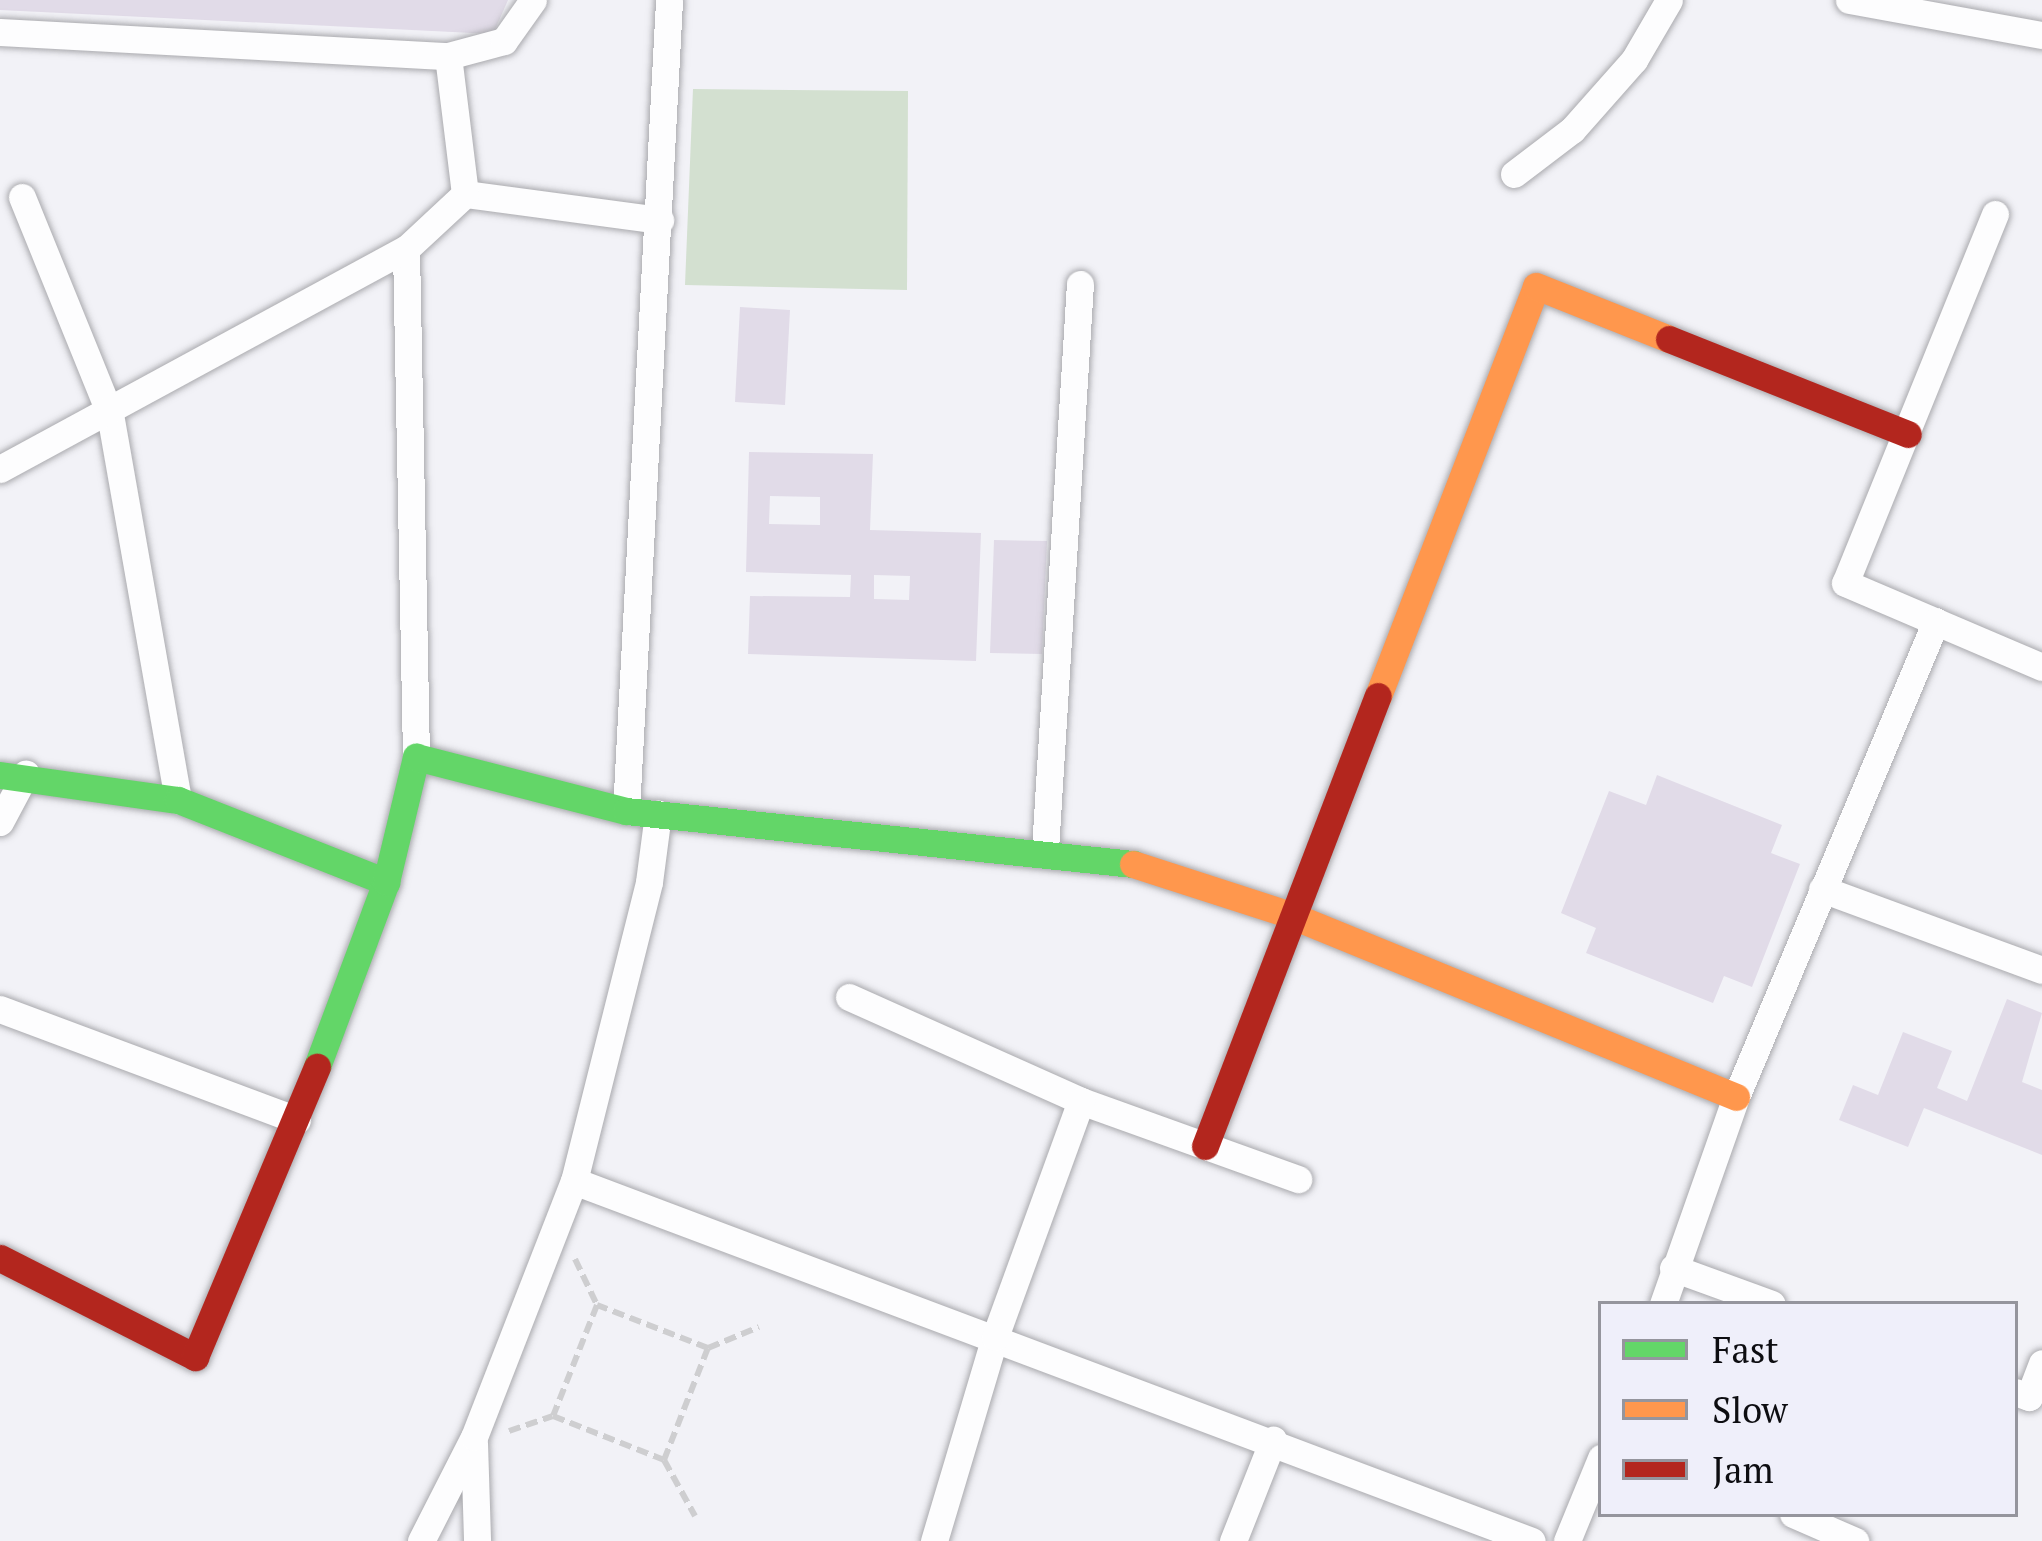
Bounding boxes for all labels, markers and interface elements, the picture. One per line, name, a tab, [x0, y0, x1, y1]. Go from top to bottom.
legend	[1598, 1301, 2018, 1517]
text: Fast	[1712, 1326, 1779, 1373]
text: Slow	[1712, 1386, 1788, 1433]
text: Jam	[1712, 1446, 1774, 1493]

